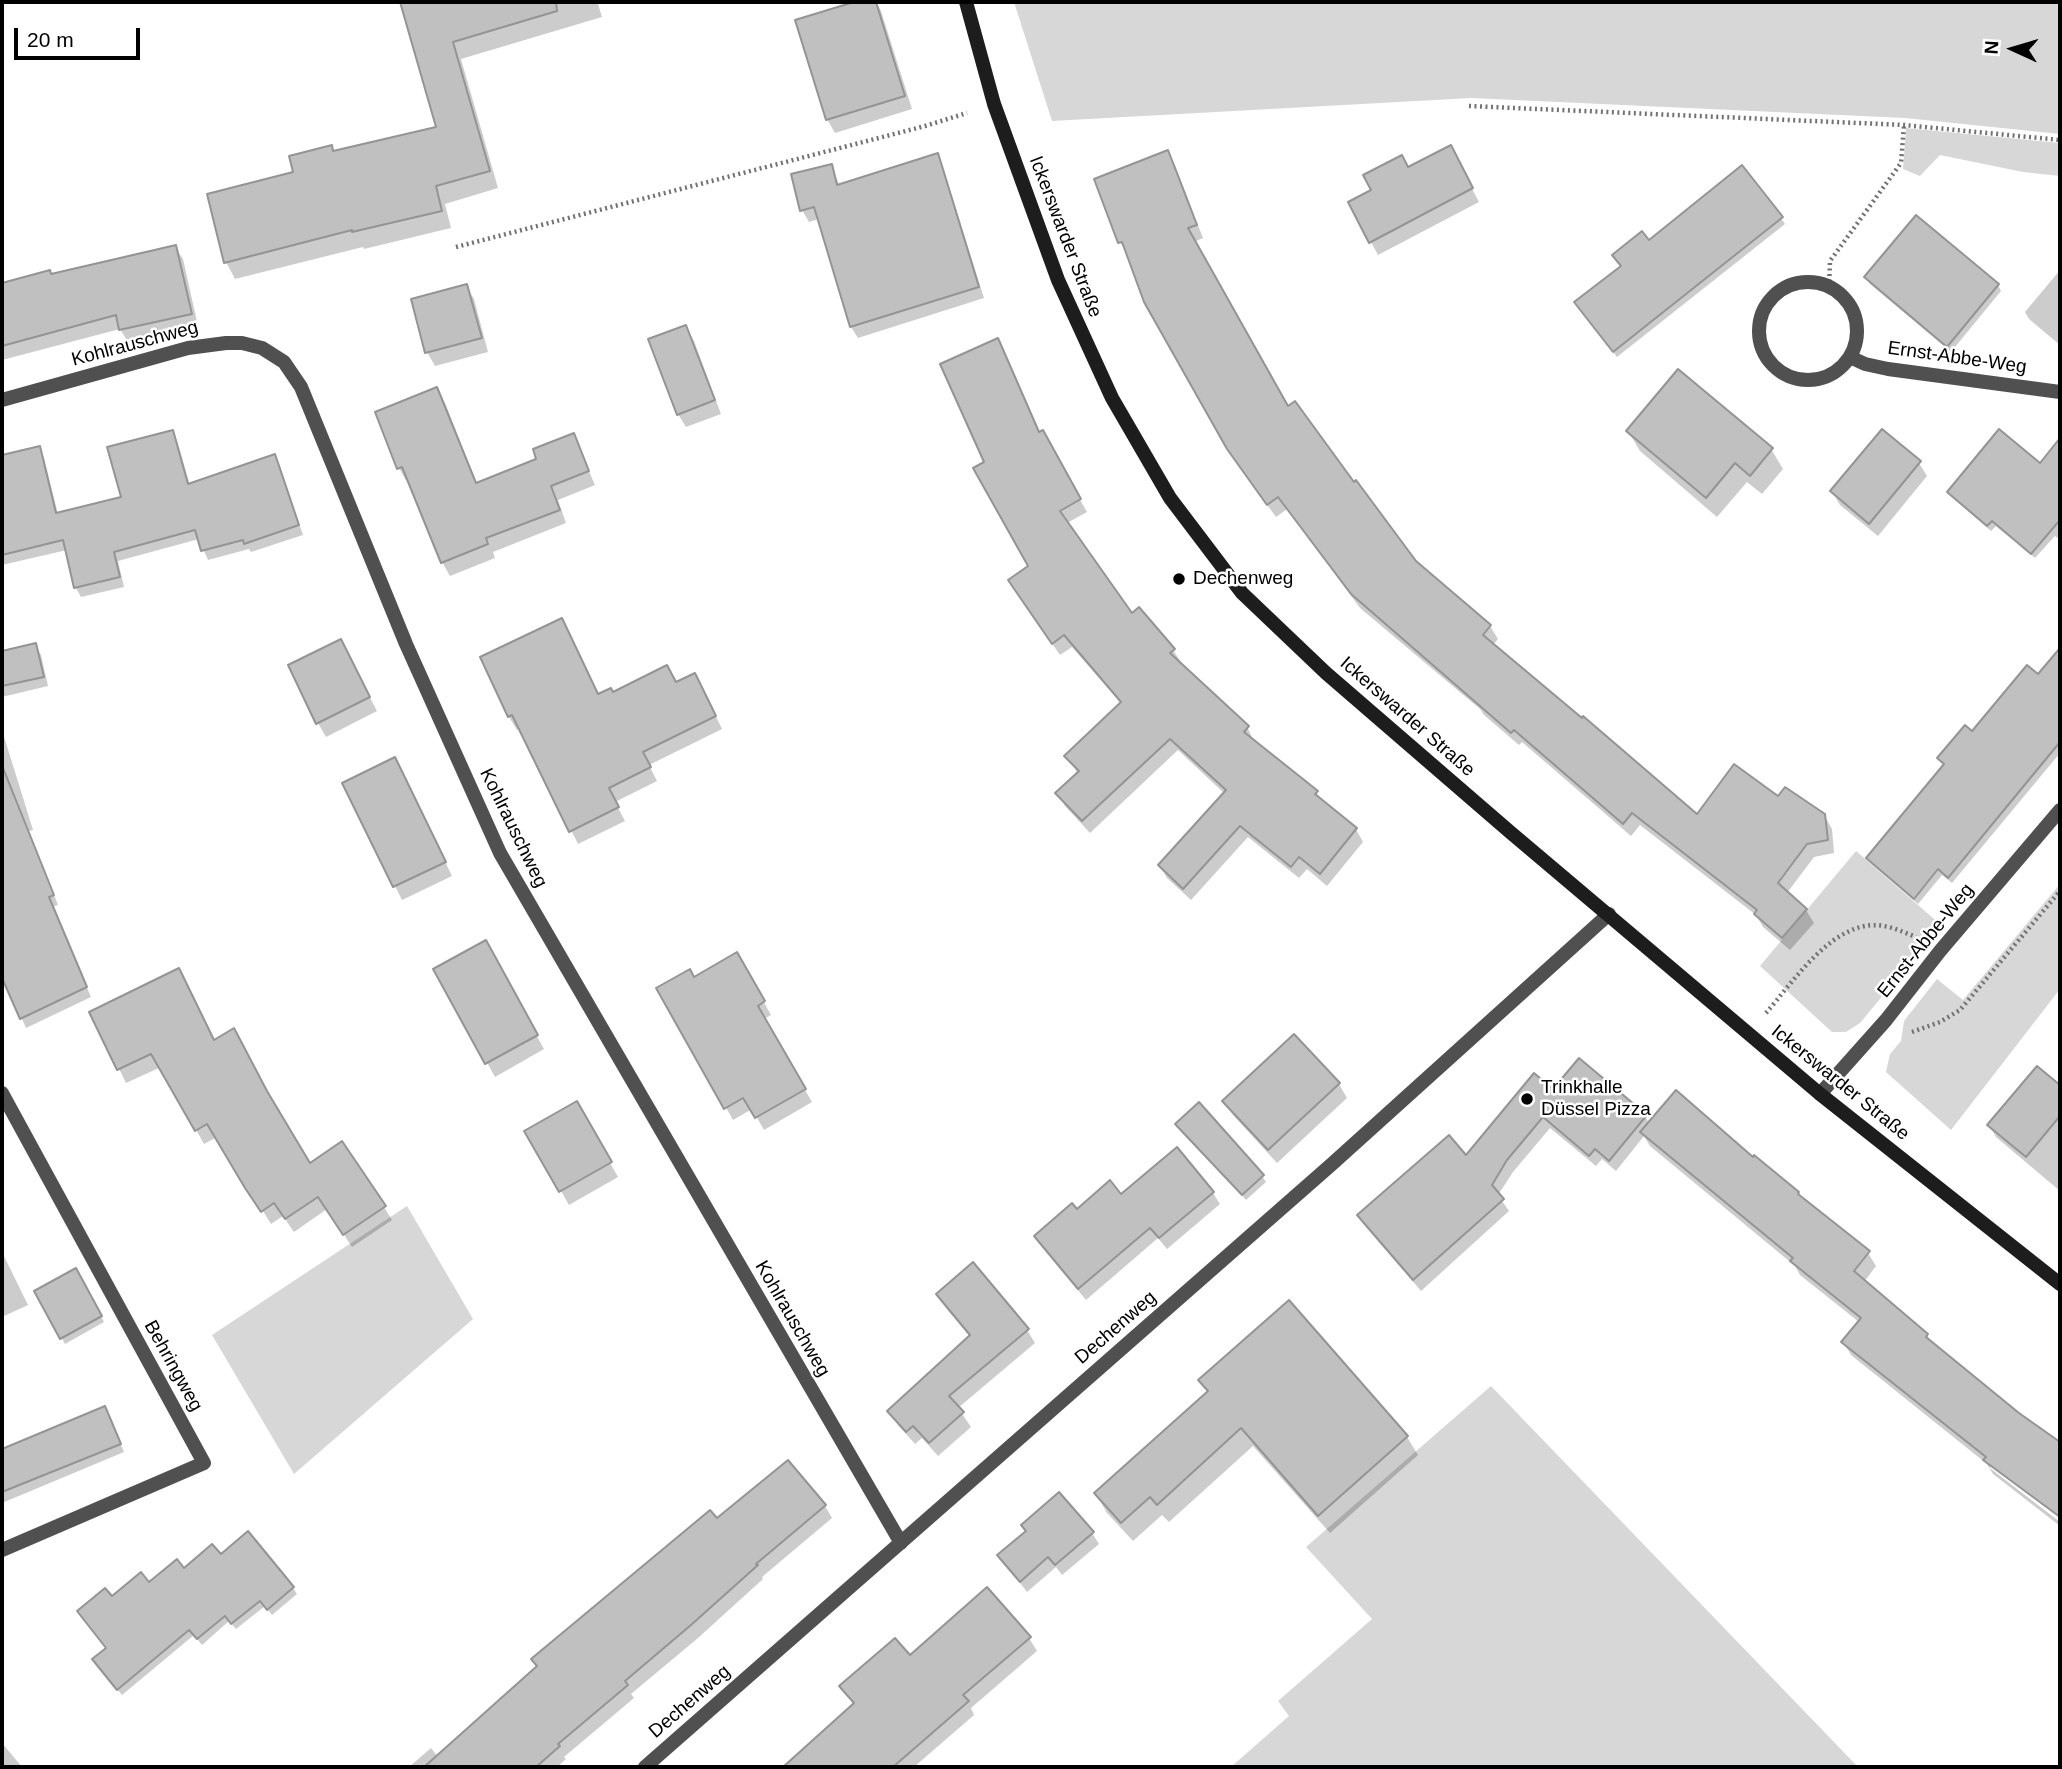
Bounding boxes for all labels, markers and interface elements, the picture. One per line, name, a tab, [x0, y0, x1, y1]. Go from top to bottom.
scale bar	[18, 14, 144, 58]
north arrow	[1978, 14, 2048, 84]
text: 20 m	[27, 28, 74, 51]
text: N	[1981, 40, 2003, 55]
street label: Ickerswarder Straße	[1024, 153, 1106, 321]
street label: Kohlrauschweg	[69, 316, 201, 372]
street label: Ernst-Abbe-Weg	[1886, 337, 2028, 379]
place label: Dechenweg	[1193, 568, 1293, 590]
marker: Dechenweg	[1171, 571, 1187, 587]
street label: Ickerswarder Straße	[1335, 652, 1479, 782]
street label: Kohlrauschweg	[474, 765, 552, 891]
street label: Ernst-Abbe-Weg	[1873, 879, 1979, 1003]
street label: Ickerswarder Straße	[1766, 1020, 1914, 1146]
place label: Trinkhalle Düssel Pizza	[1541, 1077, 1651, 1121]
marker: Trinkhalle Düssel Pizza	[1519, 1091, 1535, 1107]
street label: Kohlrauschweg	[750, 1257, 834, 1381]
street label: Dechenweg	[1071, 1286, 1161, 1370]
street label: Behringweg	[139, 1317, 207, 1415]
street label: Dechenweg	[645, 1660, 735, 1744]

